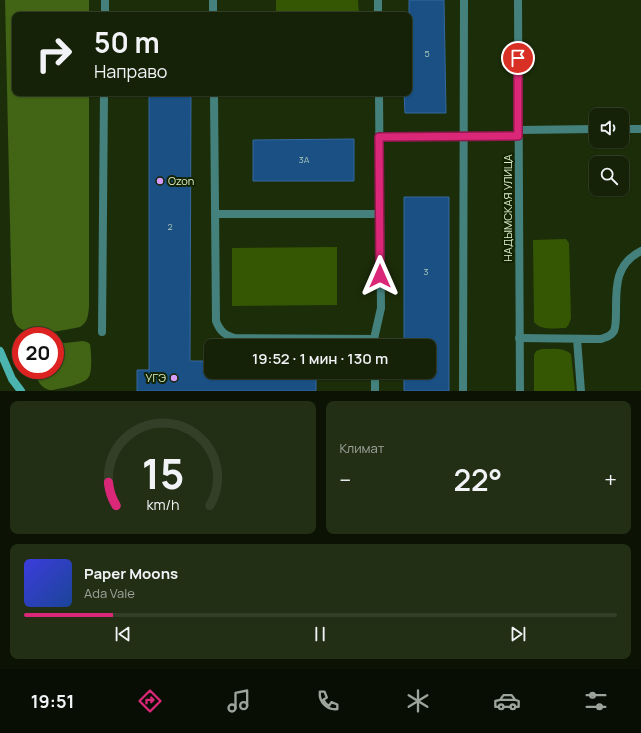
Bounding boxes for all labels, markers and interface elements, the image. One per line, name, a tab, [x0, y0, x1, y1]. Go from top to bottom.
text: 50 m	[94, 23, 160, 61]
icon: right	[28, 28, 80, 80]
pin	[501, 41, 535, 75]
house number: 5	[424, 47, 430, 60]
icon: arrive	[507, 47, 529, 69]
text: Направо	[94, 59, 168, 83]
map controls	[589, 108, 629, 196]
button: sound	[589, 108, 629, 148]
house number: 3А	[299, 153, 310, 166]
street label: НАДЫМСКАЯ УЛИЦА	[500, 154, 515, 262]
button: search	[589, 156, 629, 196]
place label: Ozon	[168, 173, 194, 188]
marker: Ozon	[155, 176, 165, 186]
house number: 2	[167, 220, 173, 233]
position arrow	[359, 255, 401, 297]
house number: 3	[424, 265, 429, 278]
speed limit sign: 20	[12, 327, 64, 379]
text: 19:52 · 1 мин · 130 m	[252, 348, 388, 369]
place label: УГЭ	[146, 370, 166, 385]
marker: УГЭ	[169, 373, 179, 383]
text: Климат	[340, 439, 384, 457]
text: 15	[141, 444, 184, 500]
text: 22°	[453, 459, 502, 500]
text: −	[340, 465, 351, 495]
text: +	[604, 465, 617, 495]
text: km/h	[146, 494, 179, 513]
text: Paper Moons	[84, 563, 178, 584]
text: Ada Vale	[84, 584, 135, 602]
icon: previous	[112, 623, 134, 645]
icon: pause	[309, 623, 331, 645]
icon: next	[507, 623, 529, 645]
icon: directions	[136, 687, 164, 715]
icon: music	[225, 687, 253, 715]
icon: phone	[314, 687, 342, 715]
icon: climate	[404, 687, 432, 715]
icon: car	[493, 687, 521, 715]
icon: filters	[582, 687, 610, 715]
text: 19:51	[31, 689, 74, 713]

